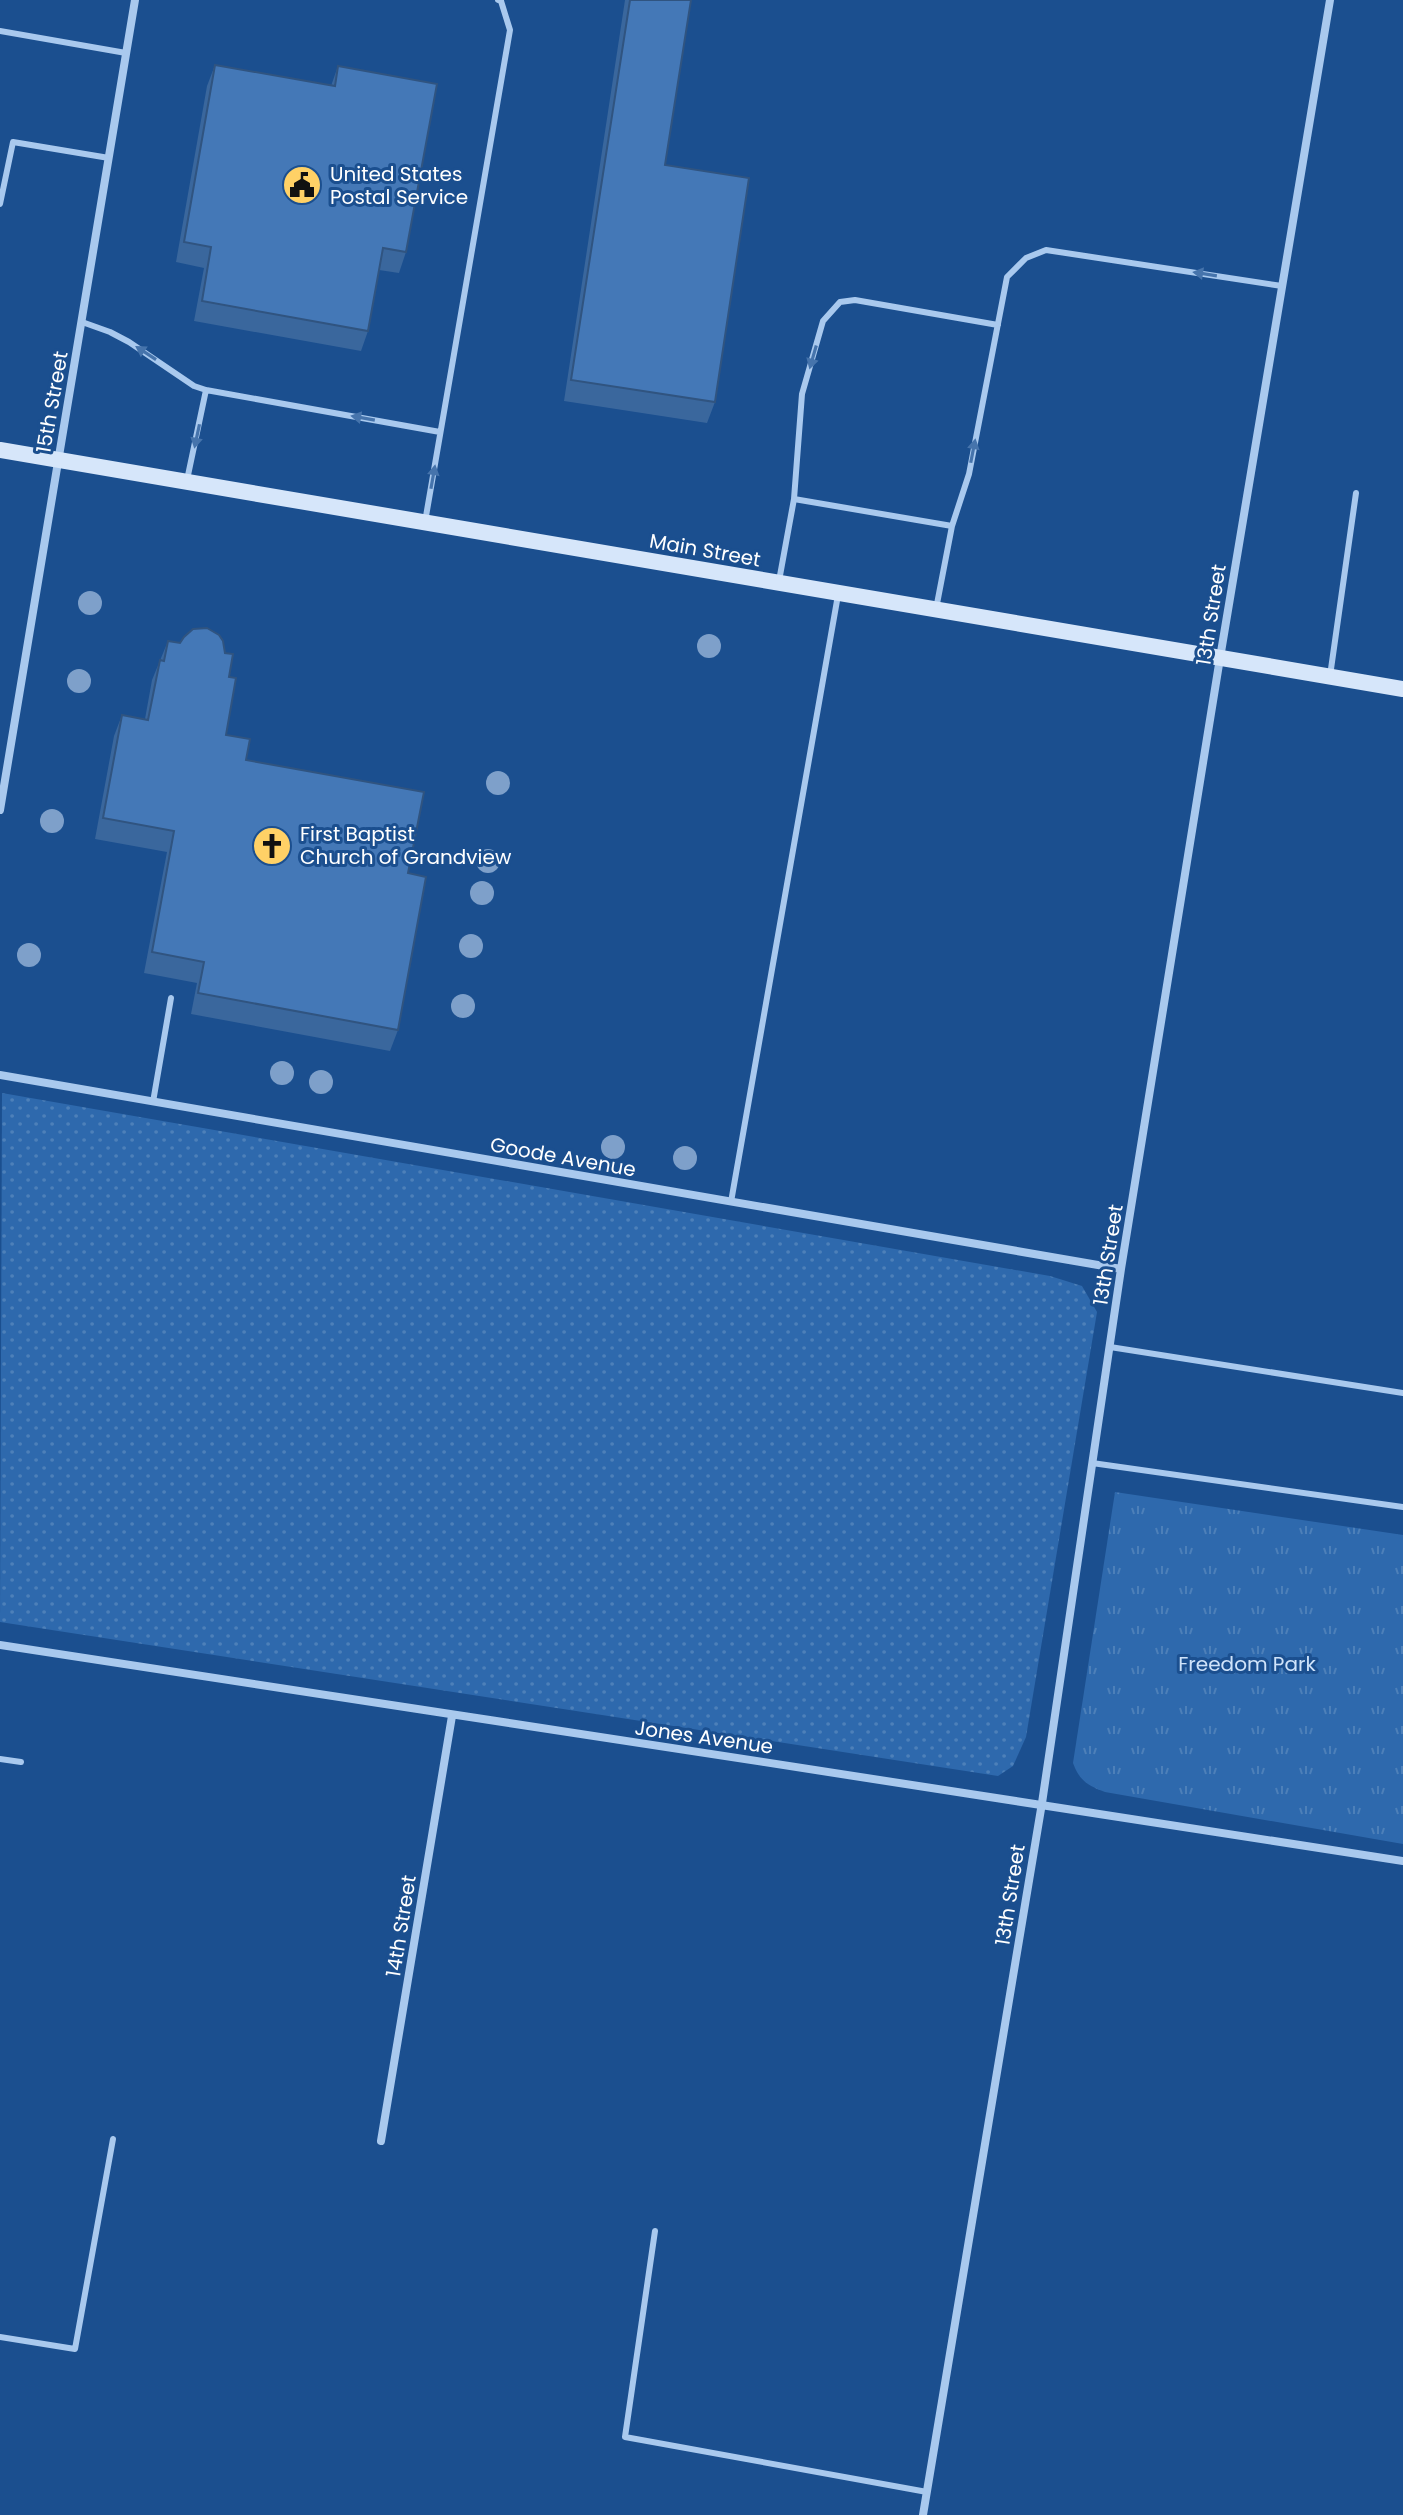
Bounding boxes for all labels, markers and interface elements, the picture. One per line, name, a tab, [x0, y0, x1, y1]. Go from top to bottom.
place label: United States Postal Service	[330, 160, 468, 211]
public building icon: United States Postal Service	[281, 164, 323, 206]
one-way arrow	[1192, 267, 1217, 280]
one-way arrow	[806, 345, 818, 370]
one-way arrow	[135, 346, 156, 361]
street label: 15th Street	[29, 349, 75, 455]
one-way arrow	[351, 412, 376, 424]
one-way arrow	[190, 424, 202, 449]
one-way arrow	[967, 439, 980, 464]
one-way arrow	[427, 464, 439, 489]
street label: Main Street	[647, 526, 763, 574]
street label: 13th Street	[1189, 562, 1233, 668]
place label: First Baptist Church of Grandview	[300, 820, 512, 871]
church icon: First Baptist Church of Grandview	[251, 825, 293, 867]
street label: Goode Avenue	[488, 1130, 638, 1184]
street label: 13th Street	[1086, 1202, 1130, 1308]
park label: Freedom Park	[1178, 1650, 1316, 1678]
street label: Jones Avenue	[633, 1713, 775, 1761]
street label: 13th Street	[988, 1842, 1032, 1948]
street label: 14th Street	[379, 1873, 423, 1979]

